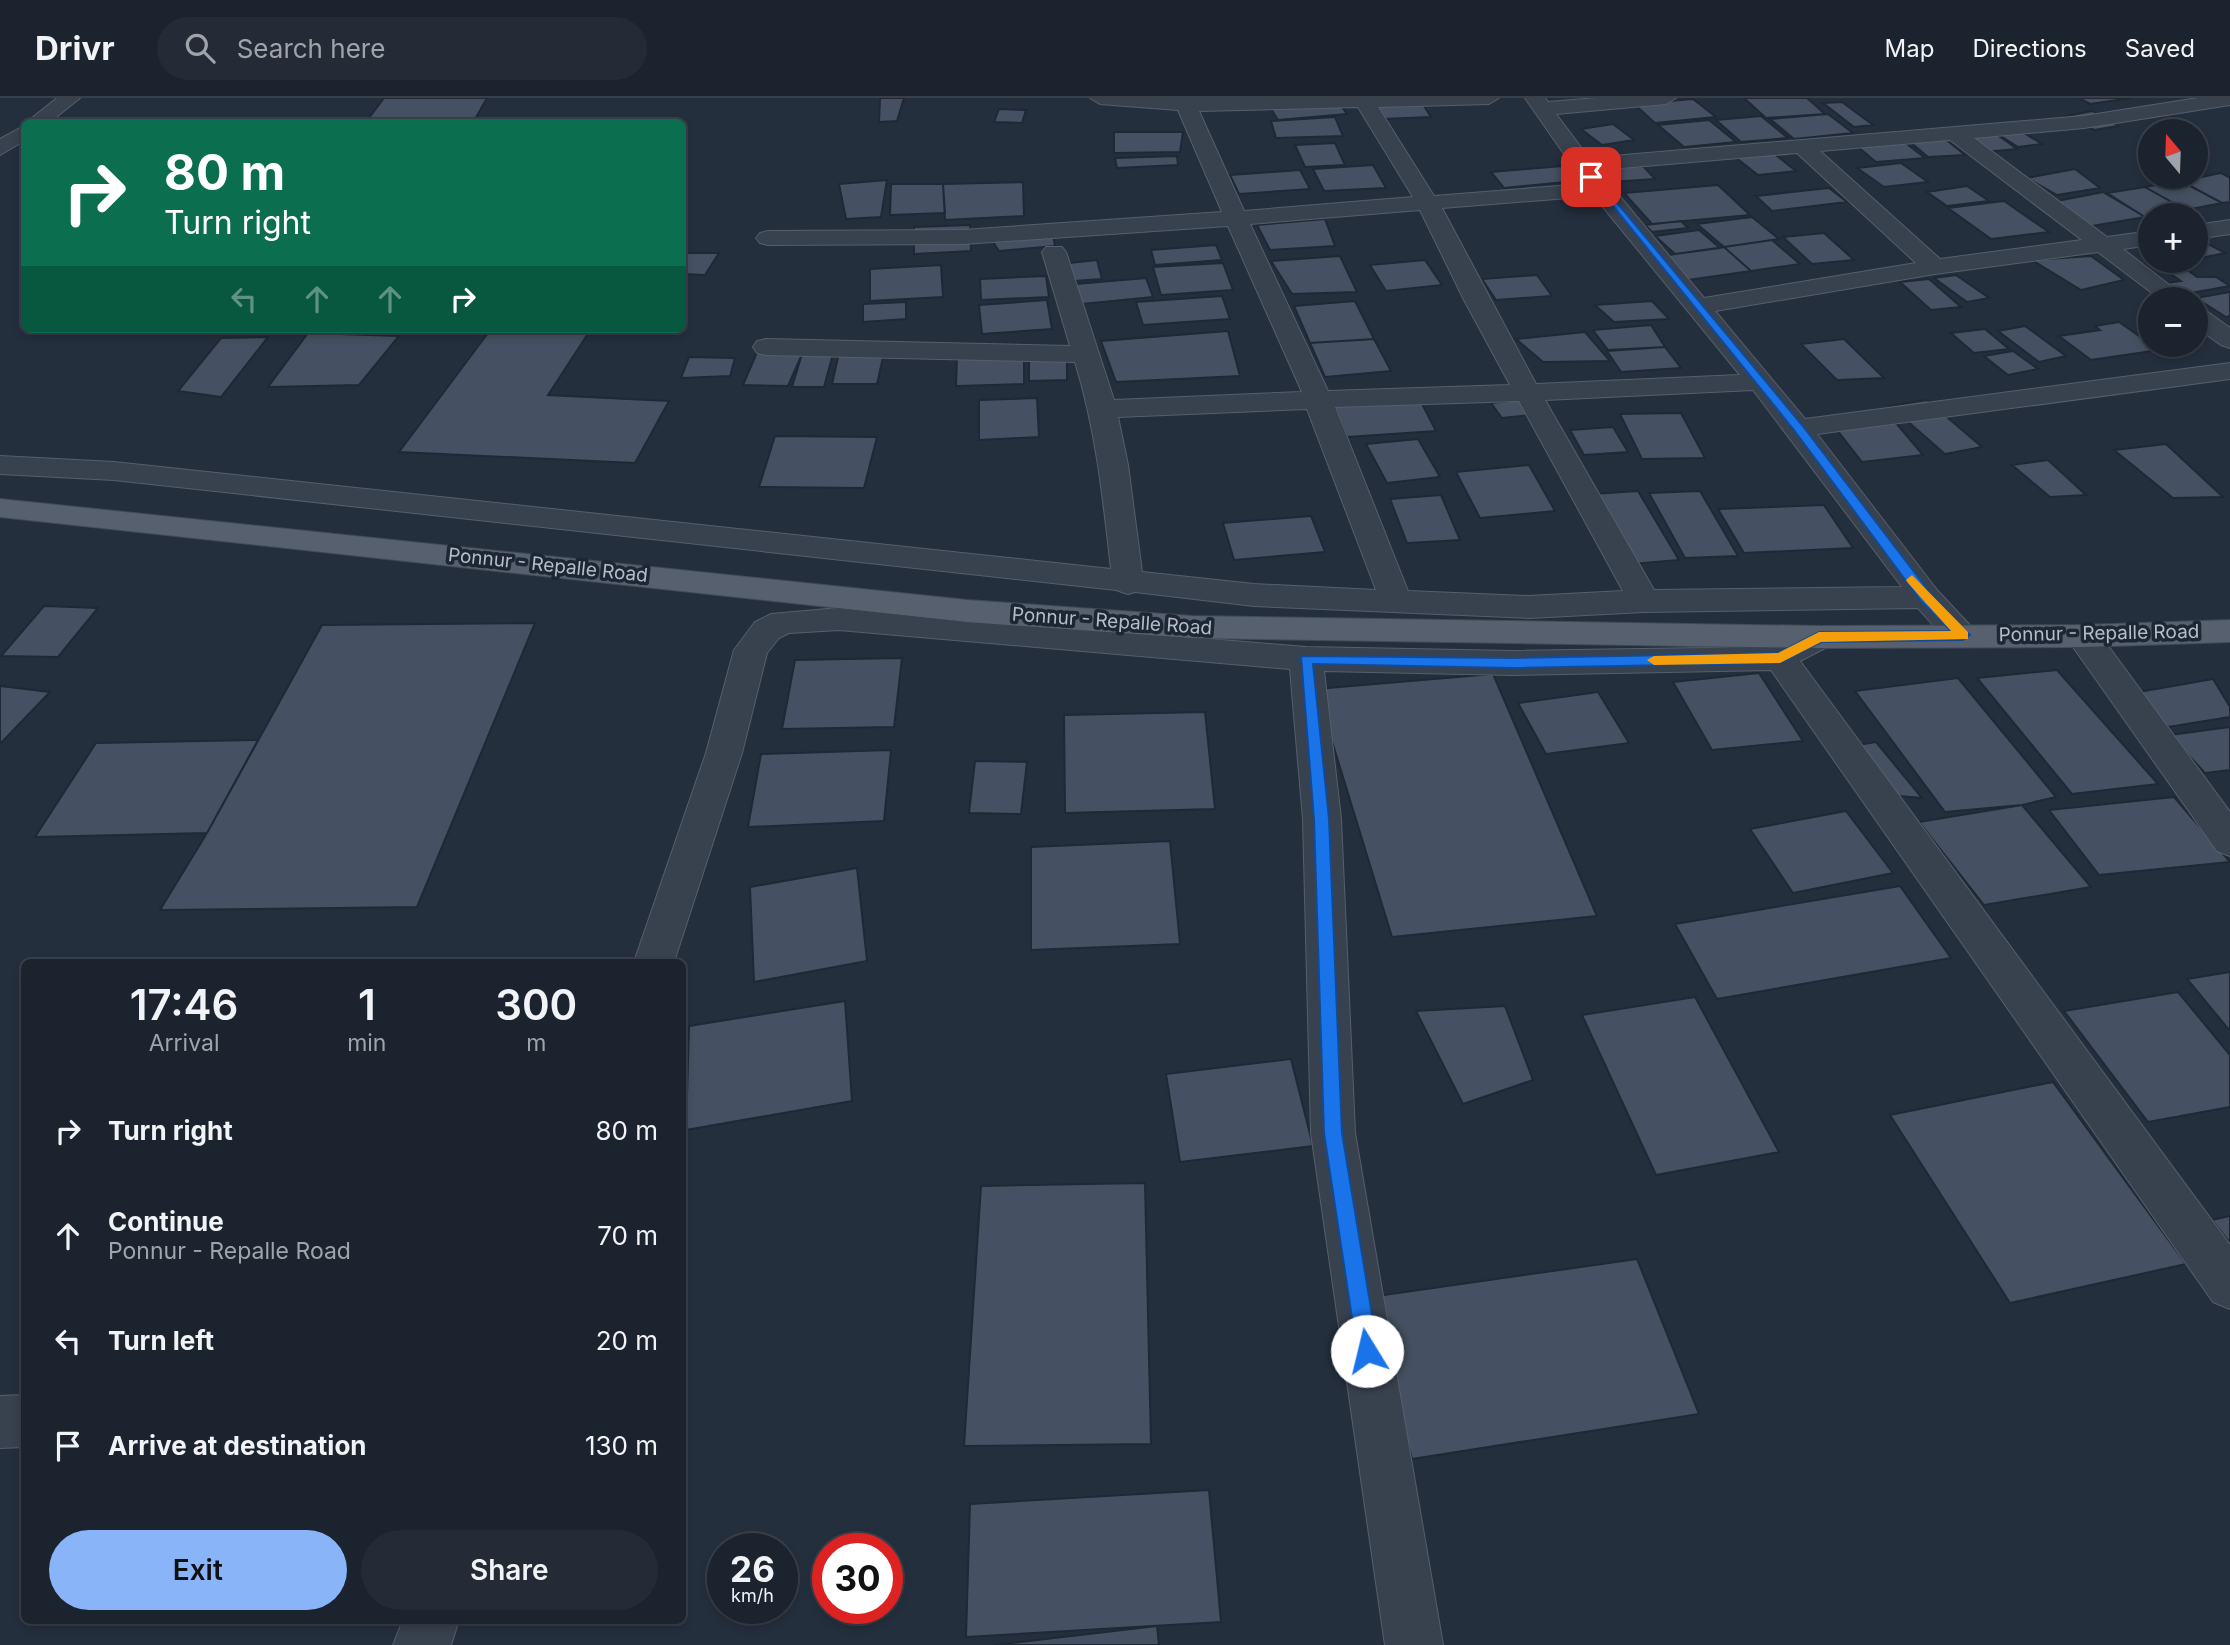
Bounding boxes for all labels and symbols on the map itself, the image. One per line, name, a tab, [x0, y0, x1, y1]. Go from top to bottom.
north arrow	[2138, 119, 2208, 189]
pin	[1561, 147, 1621, 207]
street label: Ponnur - Repalle Road	[447, 543, 649, 587]
street label: Ponnur - Repalle Road	[1011, 603, 1213, 639]
street label: Ponnur - Repalle Road	[1998, 620, 2200, 646]
position arrow	[1330, 1314, 1404, 1388]
speed limit sign: 30	[812, 1533, 903, 1624]

